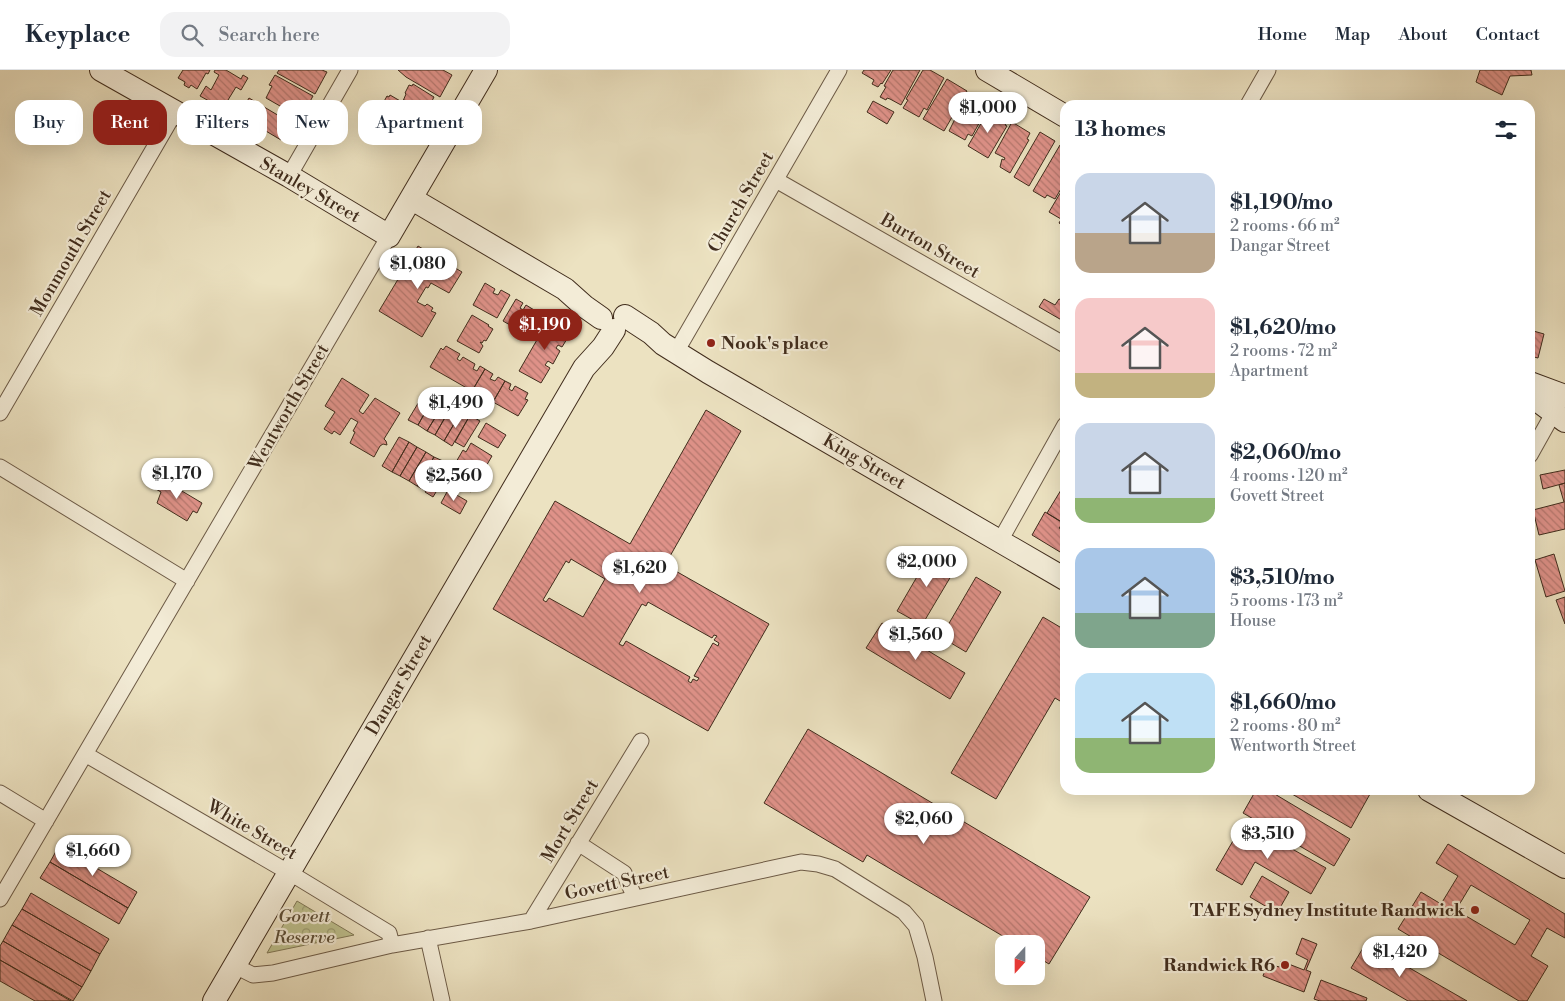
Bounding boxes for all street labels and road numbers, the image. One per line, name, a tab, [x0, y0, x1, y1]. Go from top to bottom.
street label: Church Street	[703, 147, 780, 257]
street label: Stanley Street	[256, 152, 365, 228]
street label: Monmouth Street	[25, 185, 117, 321]
street label: Burton Street	[875, 208, 984, 284]
street label: Wentworth Street	[243, 339, 335, 475]
street label: King Street	[819, 429, 910, 495]
street label: Dangar Street	[361, 630, 437, 740]
street label: Mort Street	[536, 775, 604, 867]
street label: White Street	[202, 794, 302, 865]
street label: Govett Street	[563, 861, 672, 905]

